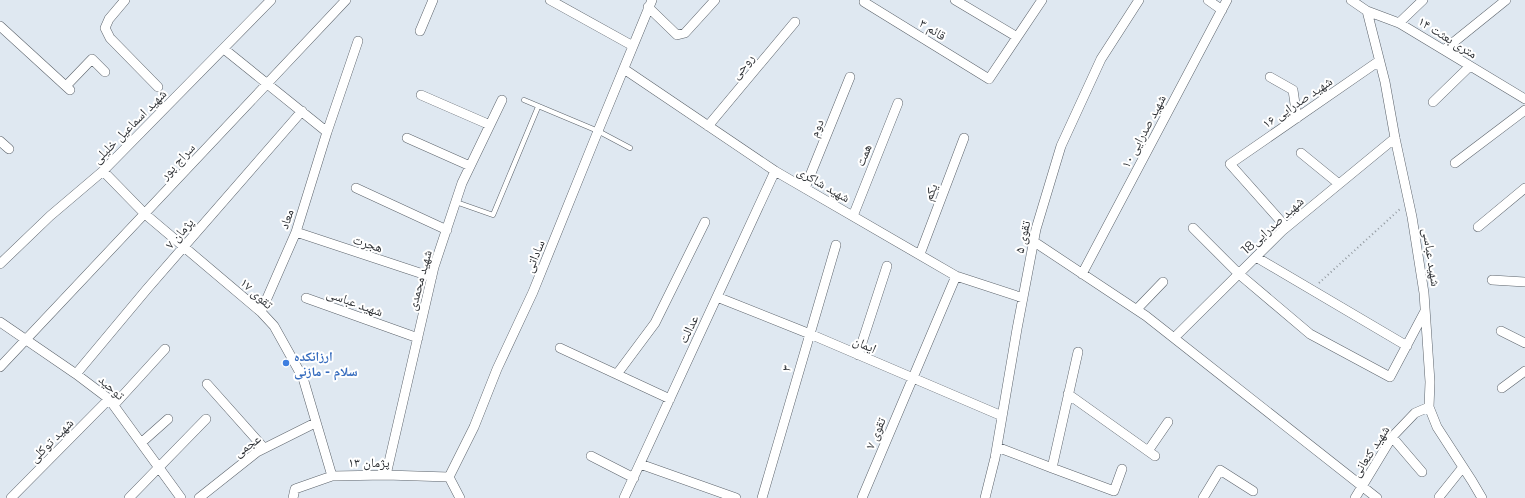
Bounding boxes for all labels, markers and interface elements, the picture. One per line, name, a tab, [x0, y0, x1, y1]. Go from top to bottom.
street label: ۱۴ متری بعثت	[1415, 13, 1481, 62]
street label: قائم ۳	[916, 15, 949, 44]
street label: روحی	[727, 50, 758, 83]
street label: شهید صدرایی ۱۶	[1259, 73, 1335, 132]
street label: شهید اسماعیل خلیلی	[88, 85, 170, 167]
street label: شهید صدرایی ۱۰	[1117, 92, 1170, 171]
street label: دوم	[805, 117, 828, 140]
street label: سراج پور	[155, 139, 199, 185]
street label: همت	[851, 142, 875, 168]
street label: شهید شاکری	[794, 163, 853, 206]
street label: یکم	[919, 181, 942, 203]
street label: شهید صدرایی18	[1237, 193, 1307, 258]
street label: معاد	[275, 207, 297, 231]
street label: پژمان ۷	[161, 214, 198, 252]
street label: تقوی ۵	[1011, 219, 1034, 255]
street label: شهید عباسی	[1419, 227, 1445, 287]
street label: هجرت	[351, 231, 385, 256]
street label: ساداتی	[520, 237, 549, 275]
street label: شهید محمدی	[403, 248, 436, 312]
street label: تقوی ۱۷	[237, 274, 277, 313]
street label: شهید عباسی	[324, 284, 385, 321]
street label: عدالت	[675, 312, 702, 346]
street label: ایمان	[850, 332, 879, 357]
place label: ارزانکده سلام - مازنی	[294, 348, 358, 381]
marker: ارزانکده سلام - مازنی	[281, 358, 291, 368]
street label: ۳	[778, 363, 795, 373]
street label: توحید	[95, 371, 129, 404]
street label: شهید توکلی	[26, 415, 77, 466]
street label: تقوی ۷	[861, 415, 890, 452]
street label: شهید کنعانی	[1347, 422, 1393, 480]
street label: عجمی	[230, 430, 265, 461]
street label: پژمان ۱۳	[348, 454, 390, 471]

